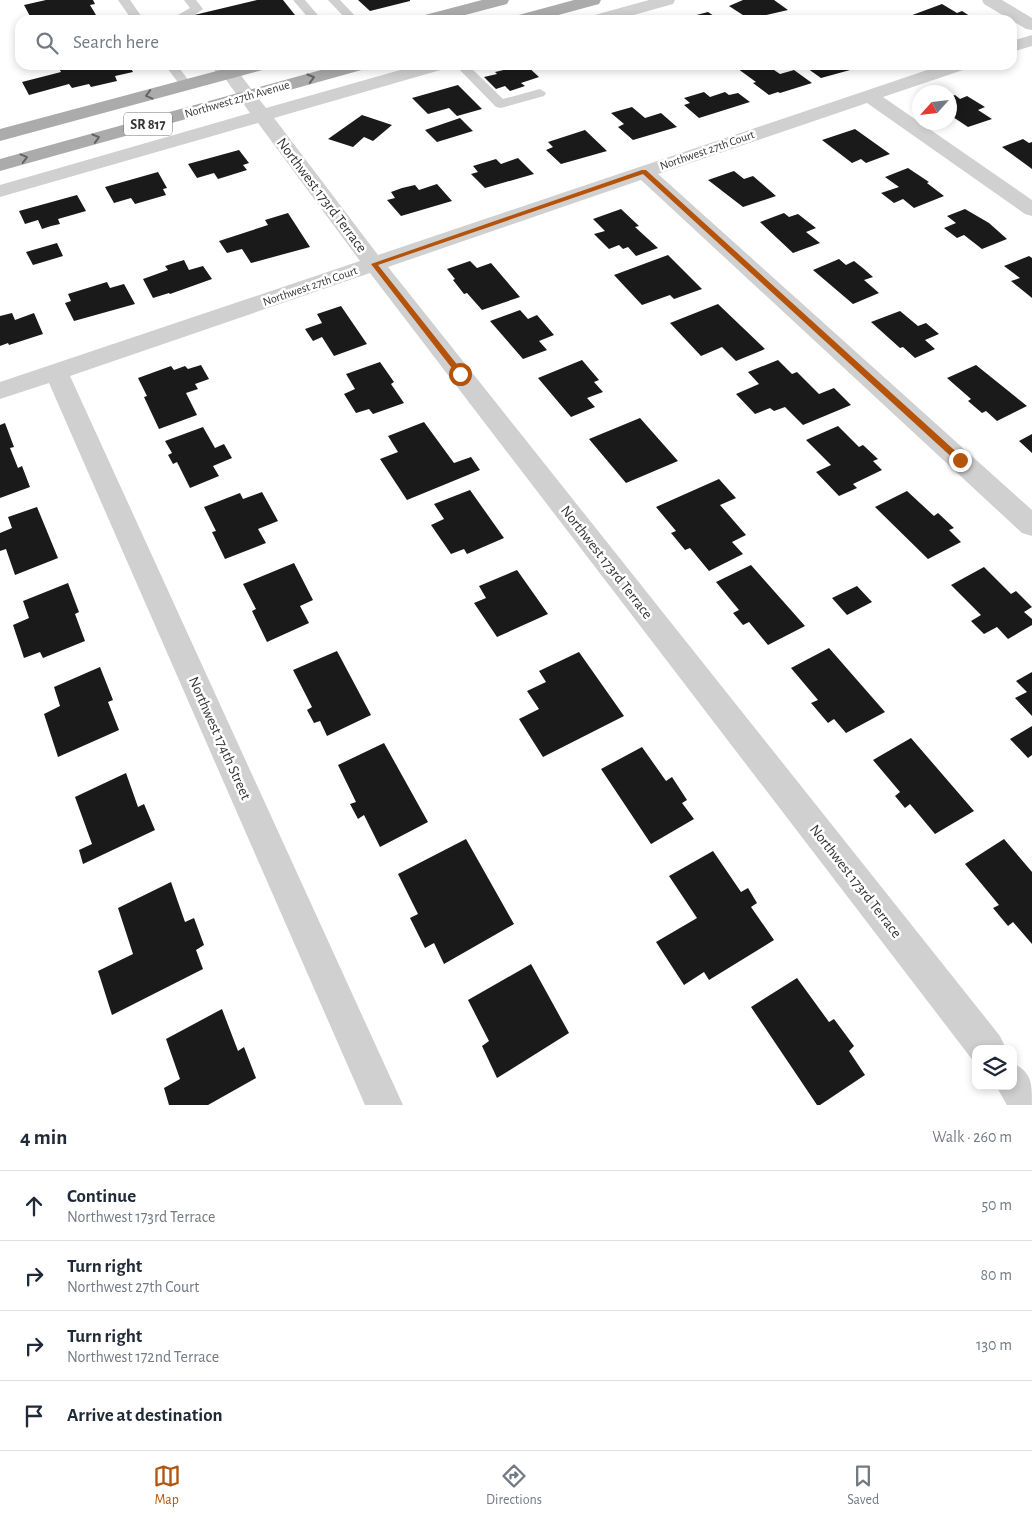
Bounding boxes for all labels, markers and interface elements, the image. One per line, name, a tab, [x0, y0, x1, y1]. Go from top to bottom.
search box	[15, 15, 1017, 70]
icon: search	[33, 29, 61, 57]
text: Search here	[73, 33, 159, 52]
one-way arrow	[307, 74, 315, 84]
street label: Northwest 27th Avenue	[183, 78, 291, 120]
north arrow	[912, 85, 957, 130]
one-way arrow	[145, 89, 154, 100]
road number: SR 817	[124, 112, 172, 136]
street label: Northwest 27th Court	[658, 128, 756, 172]
one-way arrow	[91, 134, 99, 144]
street label: Northwest 173rd Terrace	[274, 135, 369, 255]
one-way arrow	[20, 153, 29, 164]
street label: Northwest 27th Court	[261, 264, 359, 308]
route start	[449, 363, 472, 386]
route end	[949, 449, 972, 472]
street label: Northwest 173rd Terrace	[558, 503, 655, 622]
street label: Northwest 174th Street	[186, 674, 254, 802]
street label: Northwest 173rd Terrace	[807, 822, 904, 941]
map controls	[972, 1045, 1017, 1090]
button: layers	[972, 1045, 1017, 1090]
text: 4 min	[20, 1127, 67, 1148]
text: Walk · 260 m	[932, 1129, 1012, 1145]
text: Continue	[67, 1187, 136, 1206]
icon: ahead	[20, 1192, 48, 1220]
text: 50 m	[981, 1197, 1012, 1213]
text: Northwest 173rd Terrace	[67, 1209, 215, 1225]
text: Turn right	[67, 1257, 142, 1276]
icon: right	[20, 1262, 48, 1290]
text: 80 m	[981, 1267, 1012, 1283]
text: Northwest 27th Court	[67, 1279, 199, 1295]
text: Turn right	[67, 1327, 142, 1346]
icon: right	[20, 1332, 48, 1360]
text: 130 m	[976, 1337, 1012, 1353]
text: Northwest 172nd Terrace	[67, 1349, 219, 1365]
icon: arrive	[20, 1402, 48, 1430]
text: Arrive at destination	[67, 1406, 223, 1425]
tab: Map	[153, 1462, 181, 1509]
tab: Directions	[486, 1462, 542, 1509]
tab: Saved	[847, 1462, 879, 1509]

